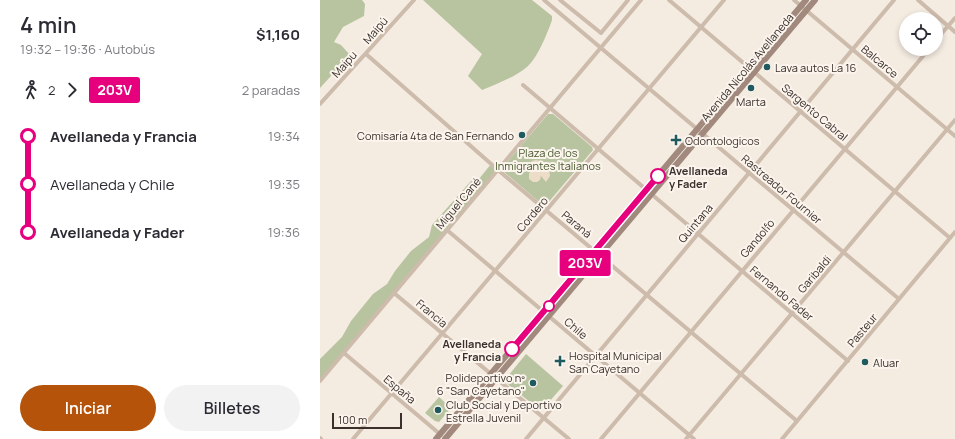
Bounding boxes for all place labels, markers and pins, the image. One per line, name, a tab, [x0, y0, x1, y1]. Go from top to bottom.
place label: Lava autos La 16	[775, 60, 857, 75]
marker: Lava autos La 16	[762, 62, 772, 72]
marker: Marta	[746, 83, 756, 93]
place label: Marta	[736, 94, 766, 109]
place label: Comisaría 4ta de San Fernando	[357, 128, 514, 143]
marker: Comisaría 4ta de San Fernando	[517, 130, 527, 140]
place label: Odontologicos	[685, 133, 760, 148]
marker: Odontologicos	[670, 134, 682, 146]
place label: Avellaneda y Fader	[669, 163, 727, 191]
marker: Avellaneda y Fader	[650, 168, 666, 184]
unlabelled marker	[543, 300, 555, 312]
place label: Avellaneda y Francia	[443, 336, 501, 364]
marker: Avellaneda y Francia	[504, 341, 520, 357]
place label: Hospital Municipal San Cayetano	[569, 348, 662, 376]
marker: Hospital Municipal San Cayetano	[554, 355, 566, 367]
place label: Aluar	[873, 355, 899, 370]
marker: Aluar	[860, 357, 870, 367]
place label: Polideportivo nº 6 "San Cayetano"	[437, 370, 525, 398]
marker: Polideportivo nº 6 "San Cayetano"	[528, 378, 538, 388]
place label: Club Social y Deportivo Estrella Juvenil	[446, 397, 562, 425]
marker: Club Social y Deportivo Estrella Juvenil	[433, 405, 443, 415]

